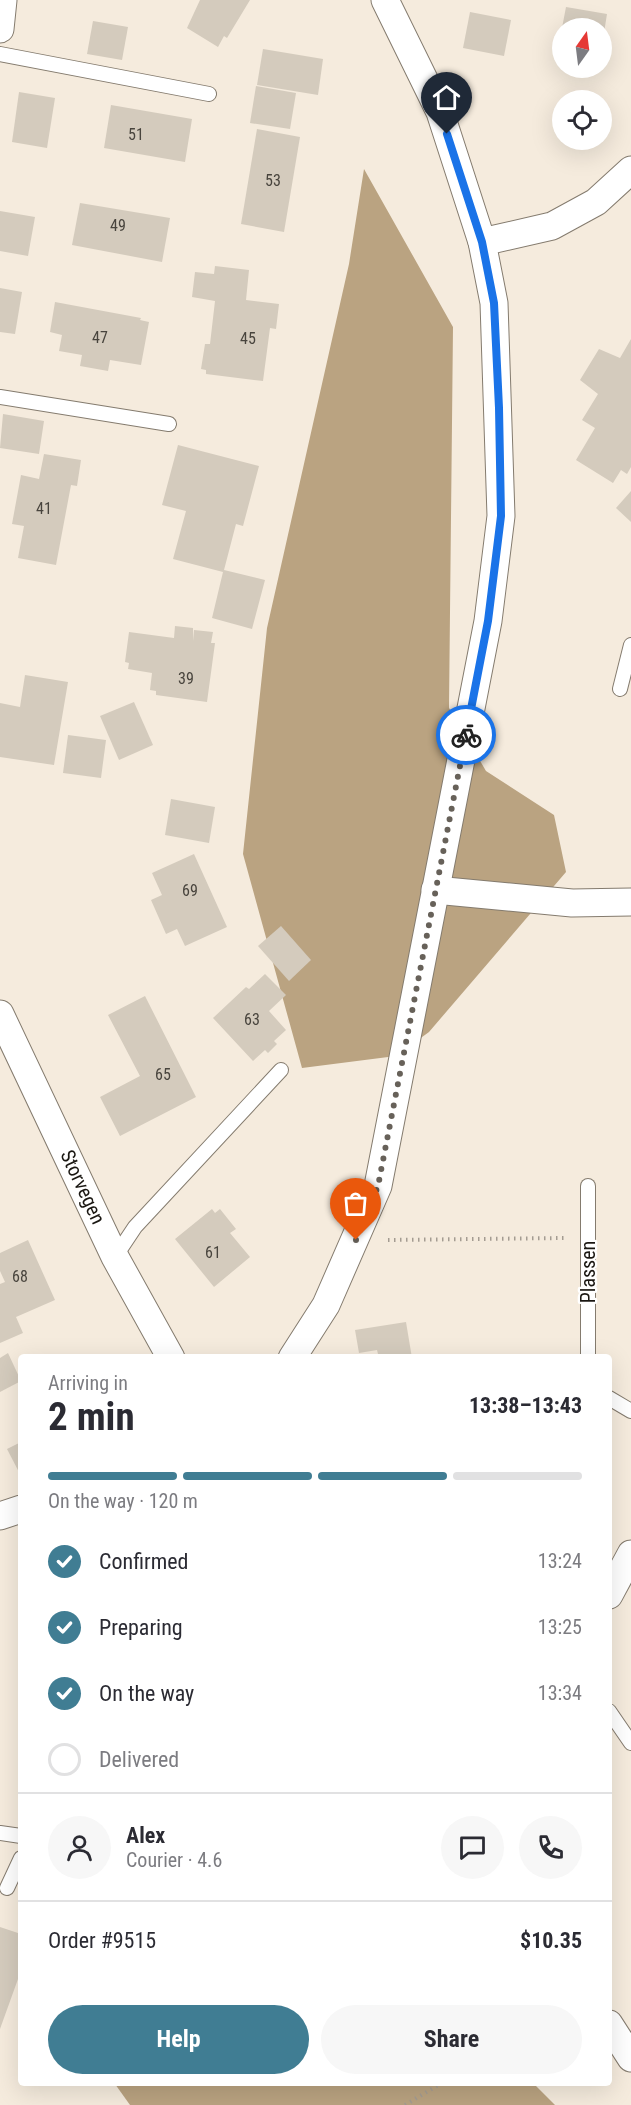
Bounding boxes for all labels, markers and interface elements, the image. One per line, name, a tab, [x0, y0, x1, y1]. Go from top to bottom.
north arrow	[552, 18, 612, 78]
map controls	[552, 18, 612, 150]
pin	[421, 72, 472, 134]
icon: home	[430, 81, 463, 114]
button: locate	[552, 90, 612, 150]
house number: 51	[128, 125, 144, 144]
house number: 53	[265, 171, 281, 190]
house number: 49	[110, 216, 126, 235]
house number: 47	[92, 328, 108, 347]
house number: 45	[240, 329, 256, 348]
house number: 41	[36, 499, 52, 518]
house number: 39	[178, 669, 194, 688]
courier	[436, 705, 496, 765]
icon: bike	[450, 719, 483, 752]
house number: 69	[182, 881, 198, 900]
house number: 63	[244, 1010, 260, 1029]
house number: 65	[155, 1065, 171, 1084]
street label: Storvegen	[55, 1146, 111, 1228]
pin	[330, 1178, 381, 1240]
icon: bag	[339, 1187, 372, 1220]
street label: Plassen	[576, 1241, 600, 1303]
house number: 61	[205, 1243, 221, 1262]
house number: 68	[12, 1267, 28, 1286]
text: Arriving in	[48, 1371, 128, 1395]
text: 13:38–13:43	[469, 1393, 582, 1418]
text: 2 min	[48, 1394, 135, 1440]
text: On the way · 120 m	[48, 1489, 198, 1513]
icon: check	[48, 1545, 81, 1578]
text: Confirmed	[99, 1549, 188, 1574]
text: 13:24	[538, 1549, 582, 1573]
icon: check	[48, 1611, 81, 1644]
text: Preparing	[99, 1615, 183, 1640]
text: 13:25	[538, 1615, 582, 1639]
icon: check	[48, 1677, 81, 1710]
text: On the way	[99, 1681, 194, 1706]
text: 13:34	[538, 1681, 582, 1705]
text: Delivered	[99, 1747, 179, 1772]
button: person	[48, 1816, 111, 1879]
button: chat	[441, 1816, 504, 1879]
button: phone	[519, 1816, 582, 1879]
text: Alex	[126, 1823, 165, 1848]
text: Courier · 4.6	[126, 1848, 222, 1872]
text: Order #9515	[48, 1928, 156, 1953]
text: $10.35	[520, 1928, 582, 1953]
button: Help	[48, 2005, 309, 2074]
button: Share	[321, 2005, 582, 2074]

